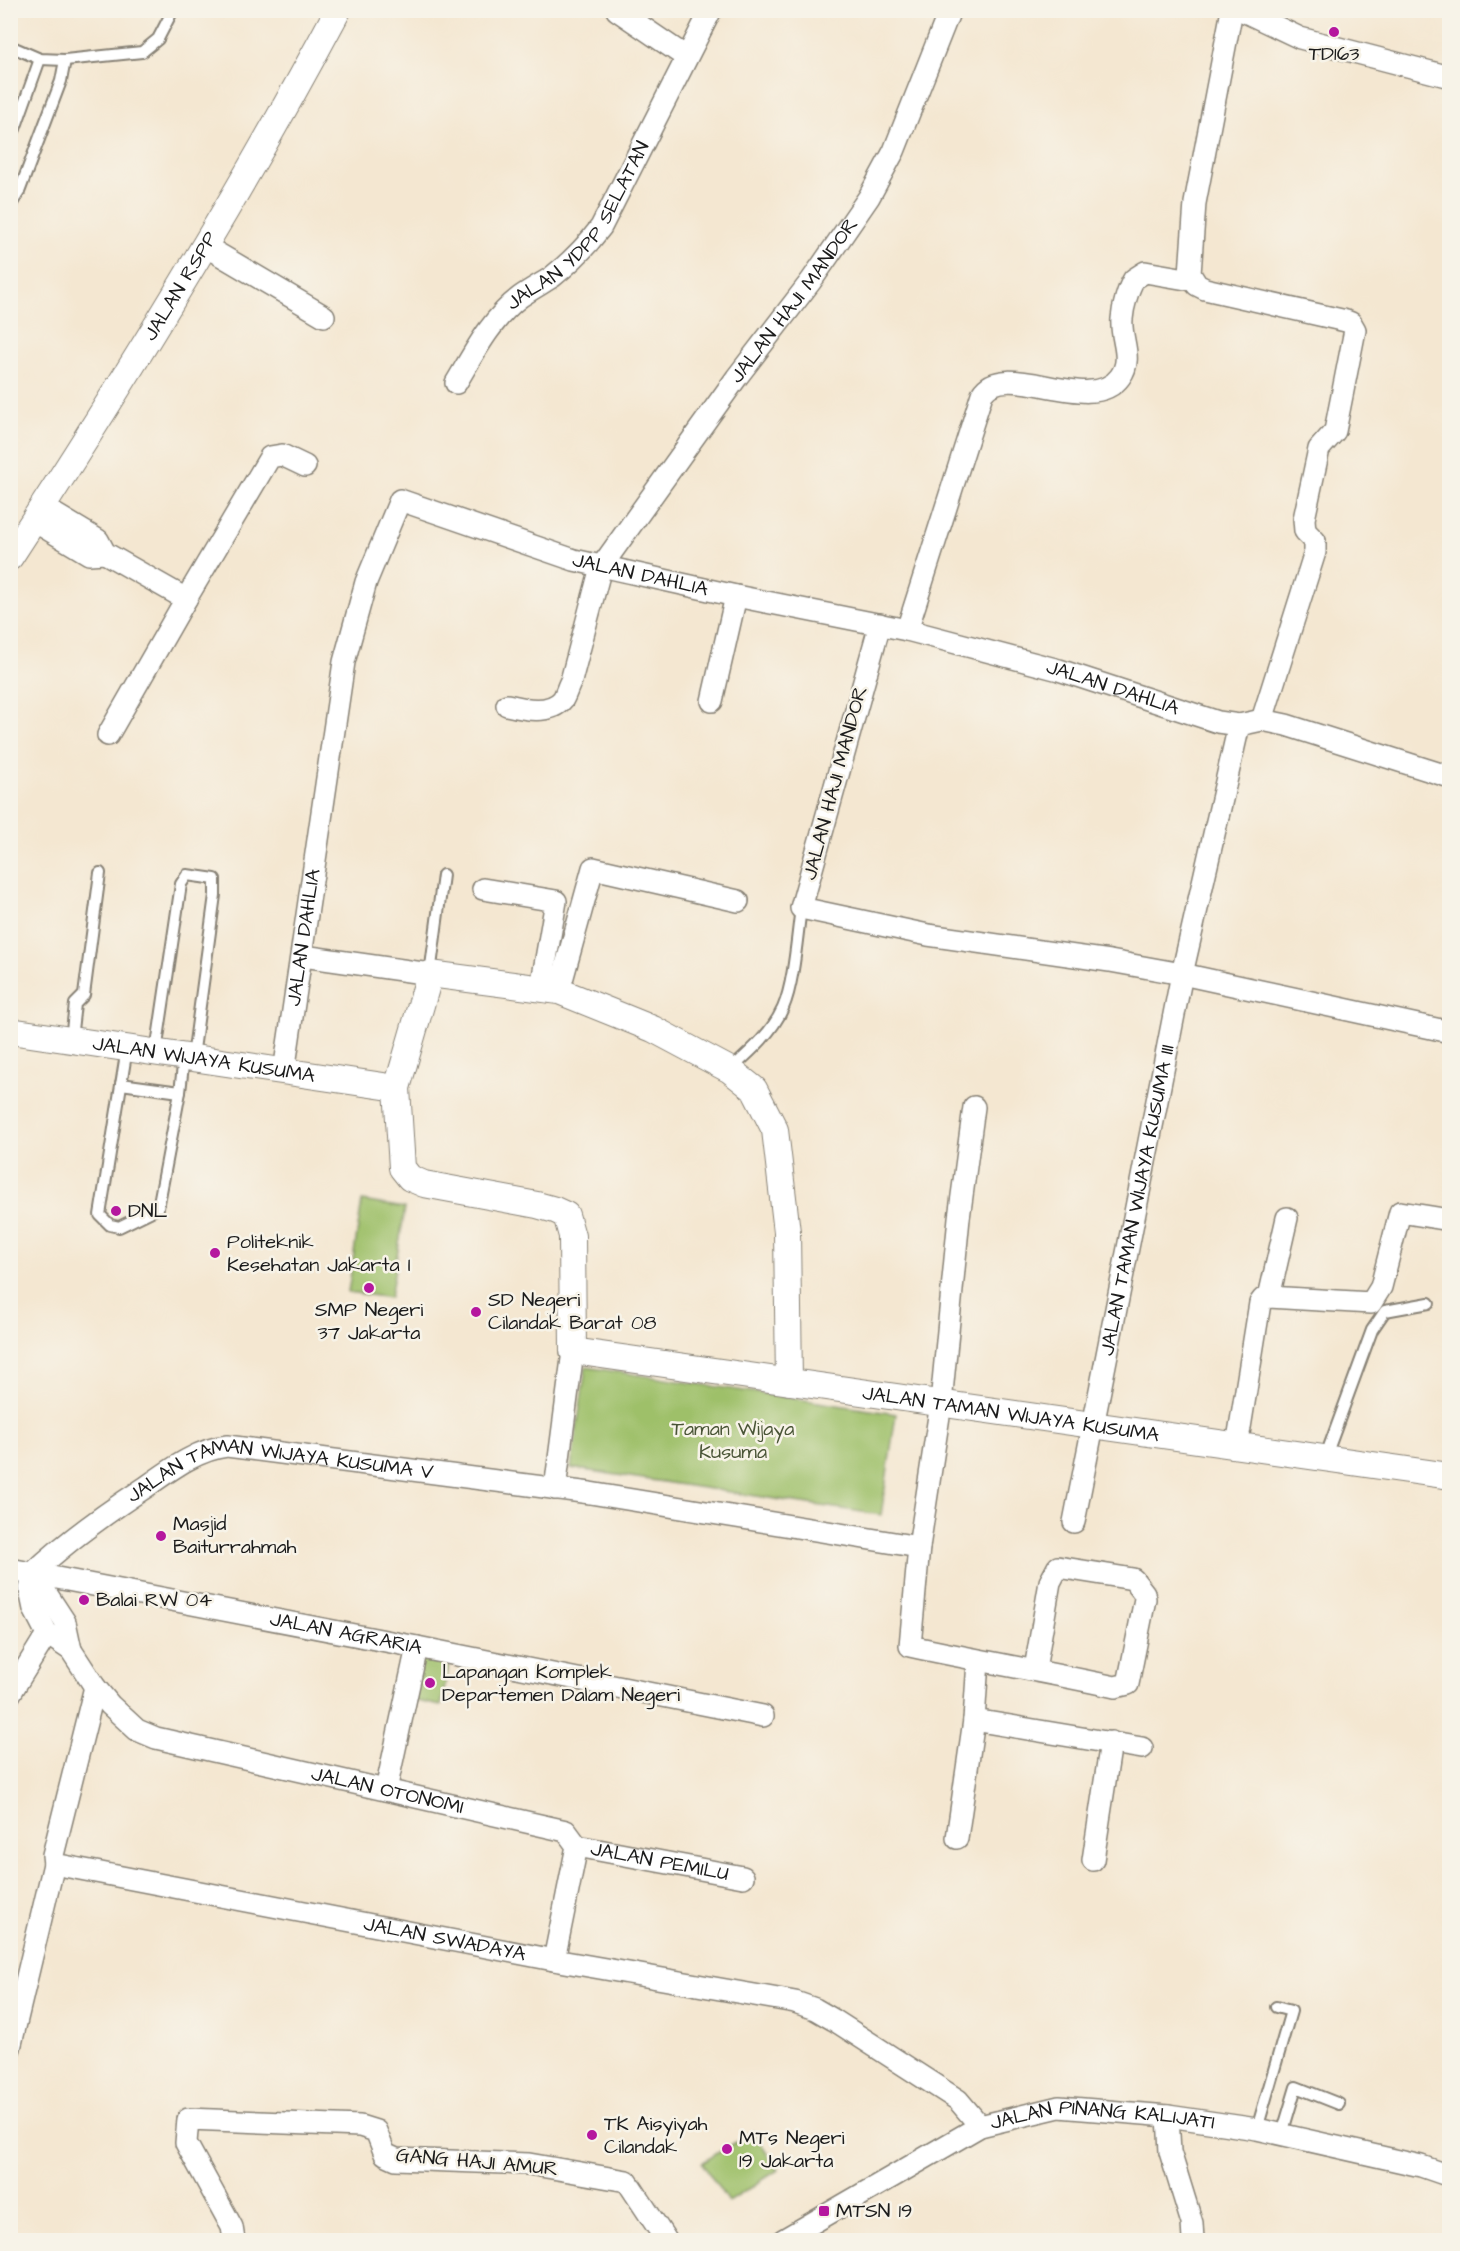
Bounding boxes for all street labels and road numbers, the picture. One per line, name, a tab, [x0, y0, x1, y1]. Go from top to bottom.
street label: JALAN YDPP SELATAN	[500, 136, 656, 317]
street label: JALAN HAJI MANDOR	[723, 212, 865, 389]
street label: JALAN RSPP	[137, 226, 224, 346]
street label: JALAN DAHLIA	[570, 546, 711, 603]
street label: JALAN DAHLIA	[1043, 653, 1183, 722]
street label: JALAN HAJI MANDOR	[796, 683, 874, 883]
street label: JALAN DAHLIA	[280, 867, 328, 1008]
street label: JALAN WIJAYA KUSUMA	[91, 1029, 317, 1090]
street label: JALAN TAMAN WIJAYA KUSUMA III	[1093, 1042, 1182, 1358]
street label: JALAN TAMAN WIJAYA KUSUMA	[861, 1379, 1161, 1449]
street label: JALAN TAMAN WIJAYA KUSUMA V	[121, 1432, 436, 1510]
street label: JALAN AGRARIA	[267, 1605, 425, 1662]
street label: JALAN OTONOMI	[309, 1760, 466, 1821]
street label: JALAN PEMILU	[588, 1835, 731, 1888]
street label: JALAN SWADAYA	[361, 1910, 528, 1968]
street label: JALAN PINANG KALIJATI	[987, 2093, 1217, 2137]
street label: GANG HAJI AMUR	[395, 2141, 559, 2183]

